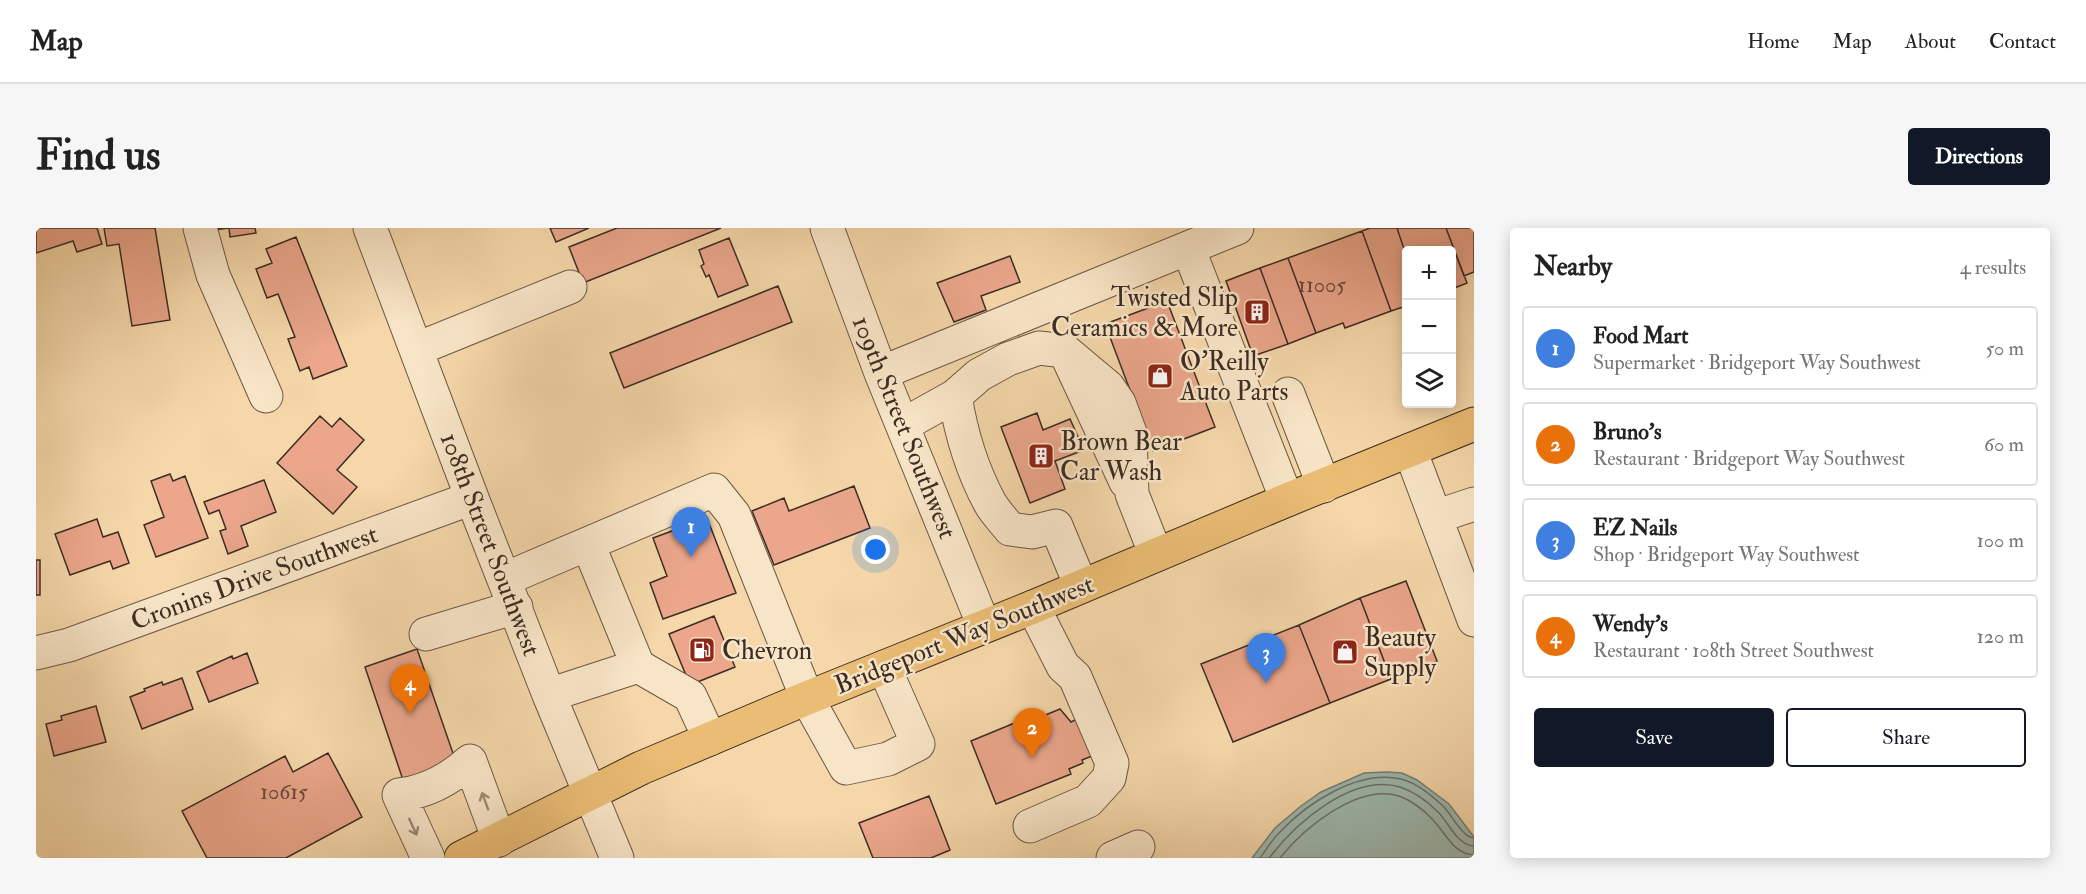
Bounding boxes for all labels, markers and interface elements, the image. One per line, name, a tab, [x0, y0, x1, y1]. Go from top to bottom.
text: Map	[30, 24, 83, 59]
text: Home	[1747, 28, 1799, 55]
text: Map	[1832, 28, 1872, 55]
text: About	[1905, 28, 1956, 55]
text: Contact	[1989, 28, 2056, 55]
button: Directions	[1908, 128, 2050, 185]
text: Find us	[36, 130, 160, 182]
map controls	[1402, 246, 1456, 408]
button: +	[1402, 246, 1456, 300]
text: Nearby	[1534, 251, 1612, 283]
text: 4 results	[1960, 255, 2026, 280]
house number: 11005	[1298, 271, 1346, 299]
place label: Twisted Slip Ceramics & More	[1051, 282, 1238, 344]
building icon: Twisted Slip Ceramics & More	[1242, 297, 1272, 327]
button: −	[1402, 300, 1456, 354]
street label: 109th Street Southwest	[845, 311, 963, 544]
text: Food Mart	[1593, 322, 1688, 350]
text: 1	[1552, 336, 1559, 361]
text: 50 m	[1985, 336, 2024, 361]
place label: O'Reilly Auto Parts	[1179, 346, 1288, 408]
text: Supermarket · Bridgeport Way Southwest	[1593, 350, 1921, 375]
button: layers	[1402, 354, 1456, 408]
shop icon: O'Reilly Auto Parts	[1145, 361, 1175, 391]
text: Bruno's	[1593, 418, 1662, 446]
place label: Brown Bear Car Wash	[1060, 426, 1182, 488]
street label: 108th Street Southwest	[433, 428, 547, 660]
text: 2	[1550, 432, 1561, 457]
text: 60 m	[1984, 432, 2024, 457]
building icon: Brown Bear Car Wash	[1026, 441, 1056, 471]
text: Restaurant · Bridgeport Way Southwest	[1593, 446, 1905, 471]
pin: 1	[672, 508, 710, 557]
text: EZ Nails	[1593, 514, 1677, 542]
street label: Cronins Drive Southwest	[127, 518, 382, 637]
text: 3	[1552, 528, 1559, 553]
text: 100 m	[1977, 528, 2024, 553]
your location	[861, 535, 890, 564]
text: Shop · Bridgeport Way Southwest	[1593, 542, 1860, 567]
street label: Bridgeport Way Southwest	[830, 568, 1099, 703]
text: Wendy's	[1593, 610, 1668, 638]
place label: Beauty Supply	[1364, 622, 1436, 685]
text: 4	[1550, 624, 1561, 649]
text: 120 m	[1977, 624, 2024, 649]
pin: 3	[1246, 634, 1286, 683]
fuel station icon: Chevron	[687, 635, 717, 665]
place label: Chevron	[722, 635, 812, 667]
shop icon: Beauty Supply	[1330, 637, 1360, 667]
text: Restaurant · 108th Street Southwest	[1593, 638, 1874, 663]
pin: 4	[390, 664, 430, 714]
pin: 2	[1012, 708, 1052, 758]
button: Save	[1534, 708, 1774, 767]
button: Share	[1786, 708, 2026, 767]
house number: 10615	[260, 778, 308, 806]
one-way arrow	[478, 792, 489, 810]
one-way arrow	[408, 817, 419, 835]

